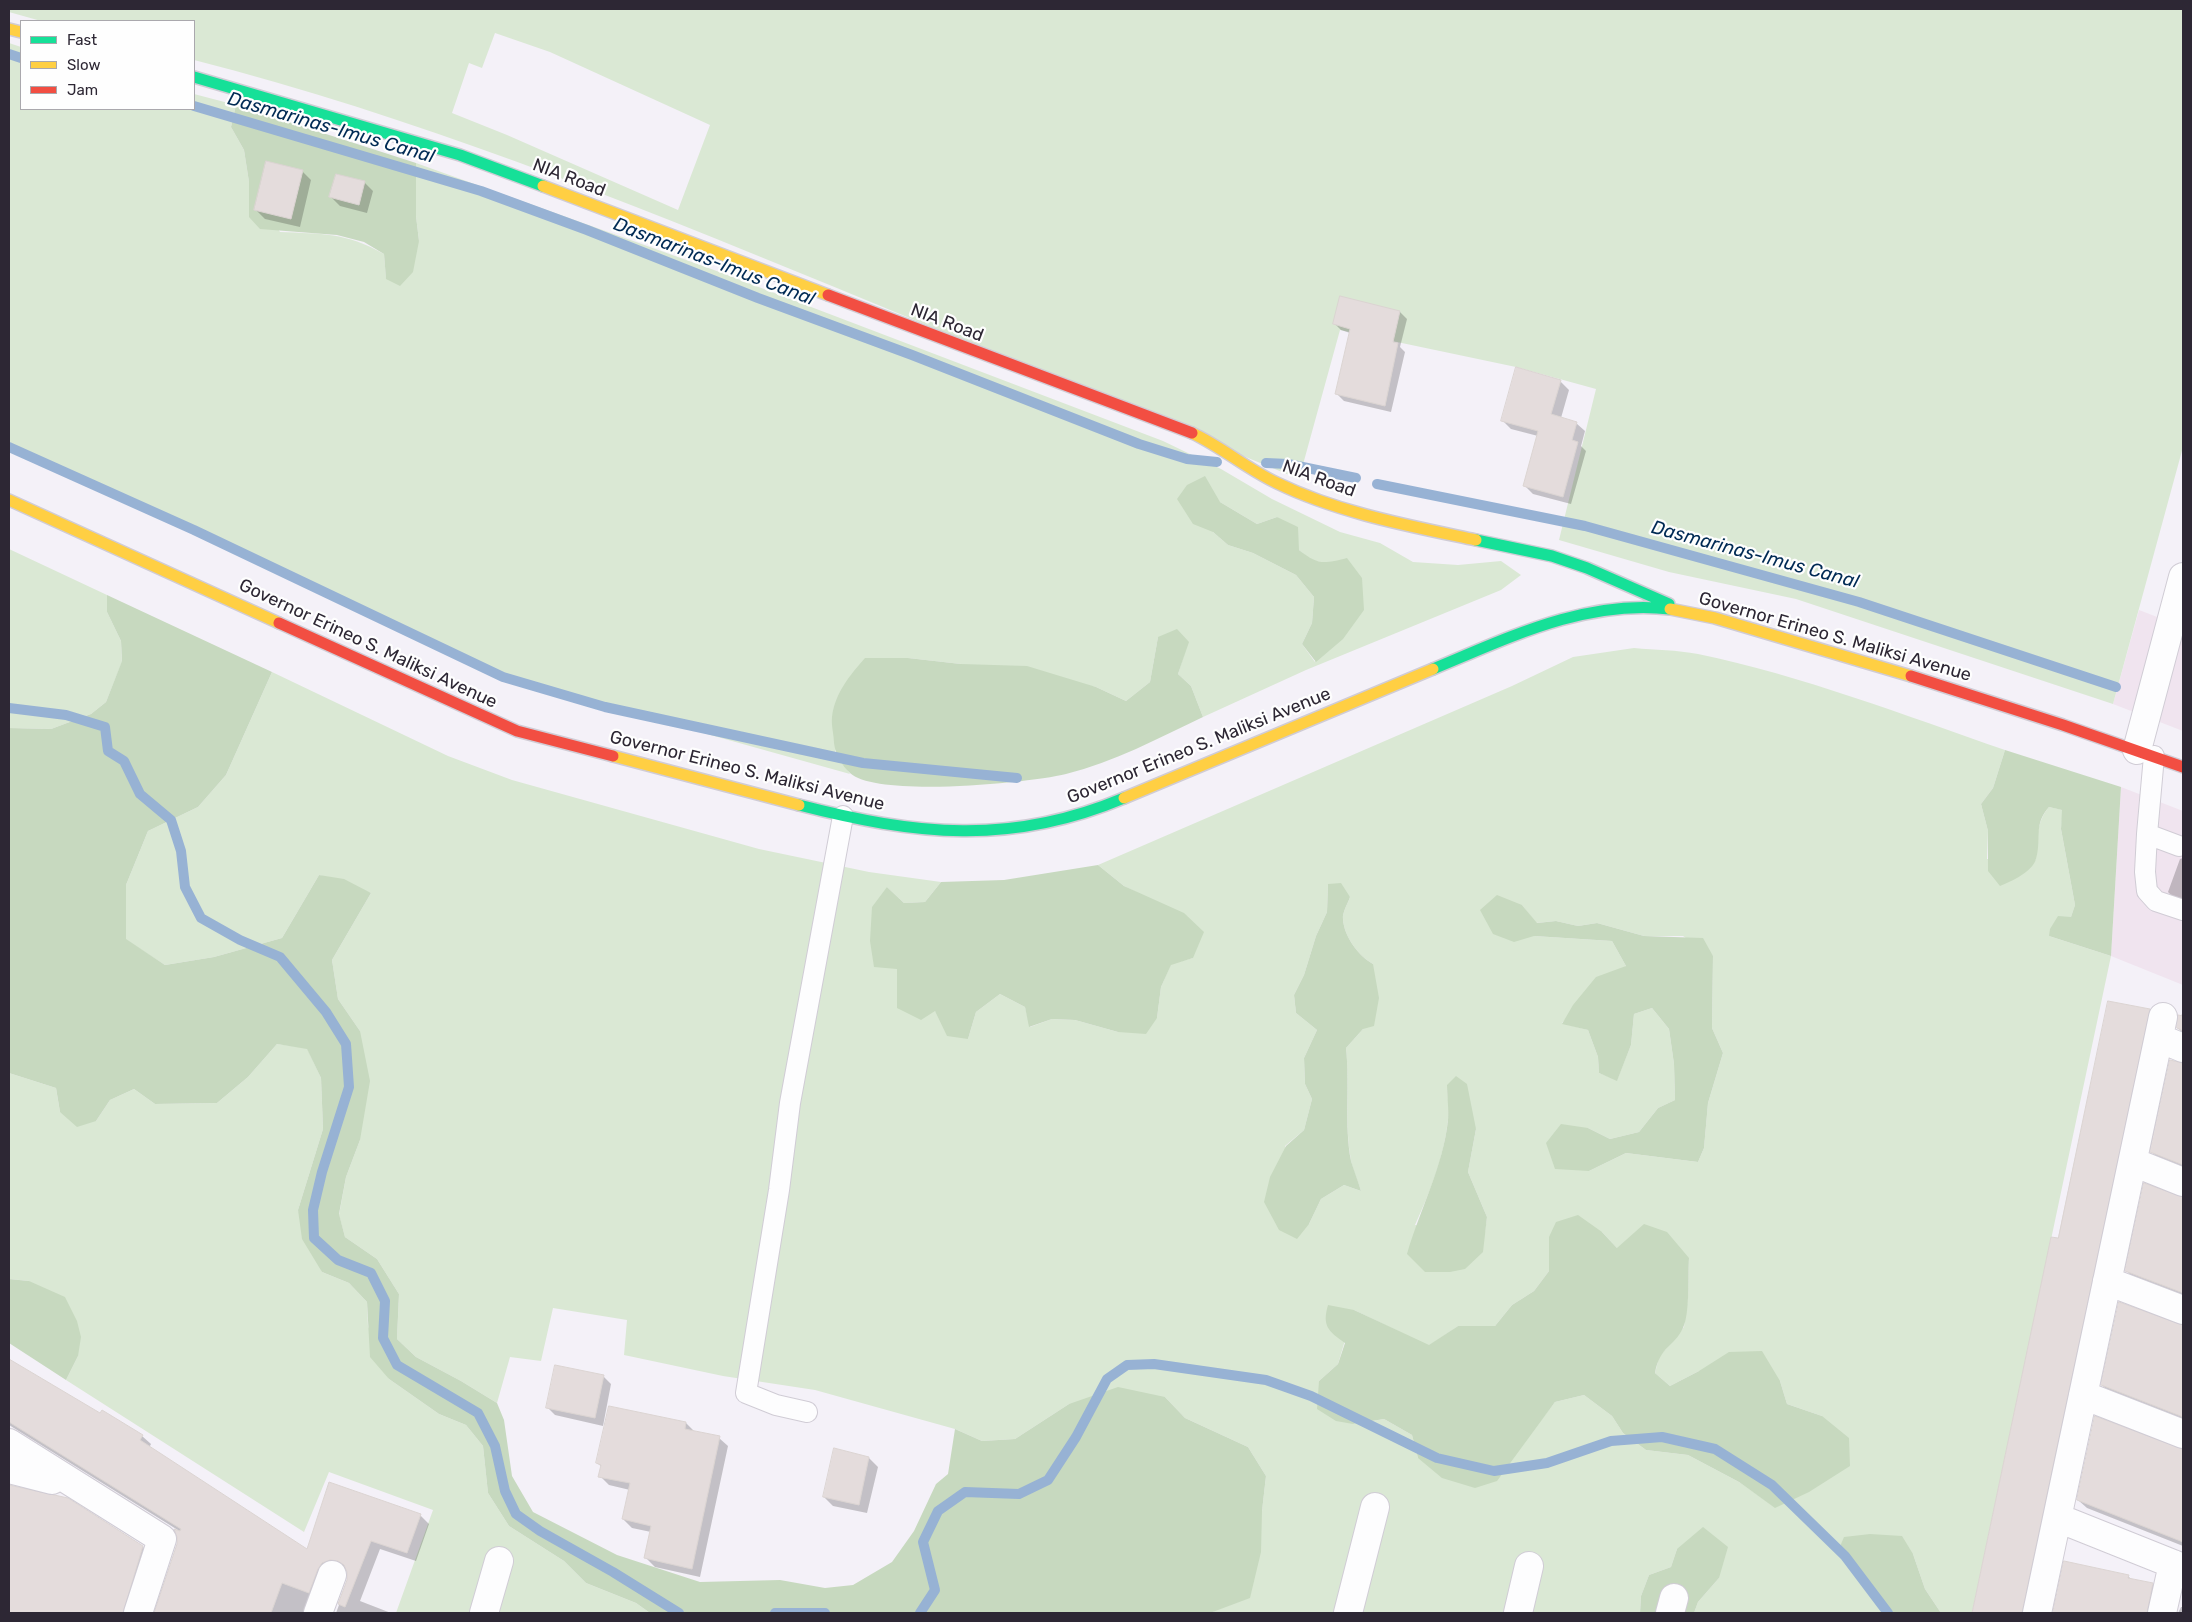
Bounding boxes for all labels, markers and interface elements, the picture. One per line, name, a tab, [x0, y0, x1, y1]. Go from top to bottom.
legend	[20, 20, 195, 110]
text: Fast	[67, 31, 97, 49]
text: Slow	[67, 56, 100, 74]
text: Jam	[67, 81, 98, 99]
water label: Dasmarinas-Imus Canal	[225, 88, 437, 168]
street label: NIA Road	[529, 154, 609, 202]
water label: Dasmarinas-Imus Canal	[610, 213, 818, 311]
street label: NIA Road	[907, 299, 987, 347]
street label: NIA Road	[1279, 456, 1359, 502]
water label: Dasmarinas-Imus Canal	[1649, 516, 1861, 594]
street label: Governor Erineo S. Maliksi Avenue	[235, 575, 501, 713]
street label: Governor Erineo S. Maliksi Avenue	[1696, 588, 1974, 686]
street label: Governor Erineo S. Maliksi Avenue	[1064, 683, 1334, 809]
street label: Governor Erineo S. Maliksi Avenue	[607, 726, 887, 816]

